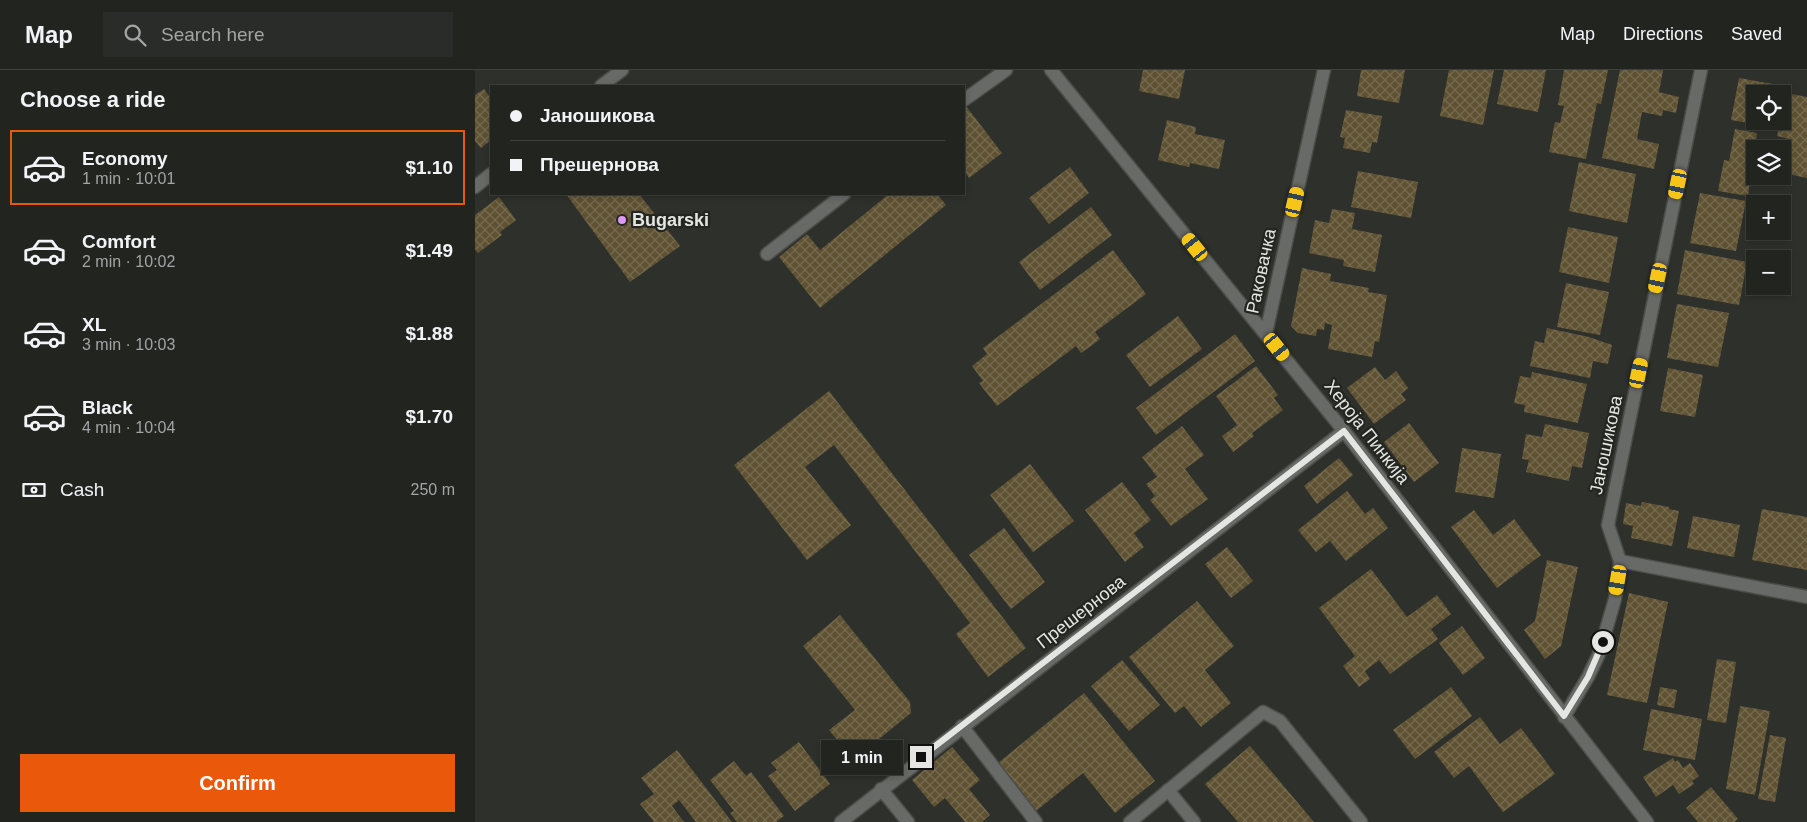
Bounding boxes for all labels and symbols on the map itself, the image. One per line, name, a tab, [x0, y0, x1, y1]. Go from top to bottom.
car	[1667, 168, 1688, 200]
car	[1284, 186, 1305, 218]
place label: Bugarski	[632, 210, 709, 230]
marker: Bugarski	[616, 214, 628, 226]
street label: Раковачка	[1242, 226, 1280, 315]
car	[1179, 231, 1210, 263]
car	[1647, 262, 1668, 294]
car	[1261, 331, 1292, 363]
car	[1628, 357, 1649, 389]
street label: Хероја Пинкија	[1320, 376, 1414, 489]
street label: Јаношикова	[1586, 393, 1626, 496]
car	[1608, 564, 1627, 596]
street label: Прешернова	[1033, 571, 1130, 653]
route start	[1592, 631, 1614, 653]
callout: 1 min	[821, 740, 903, 774]
route end	[910, 746, 932, 768]

